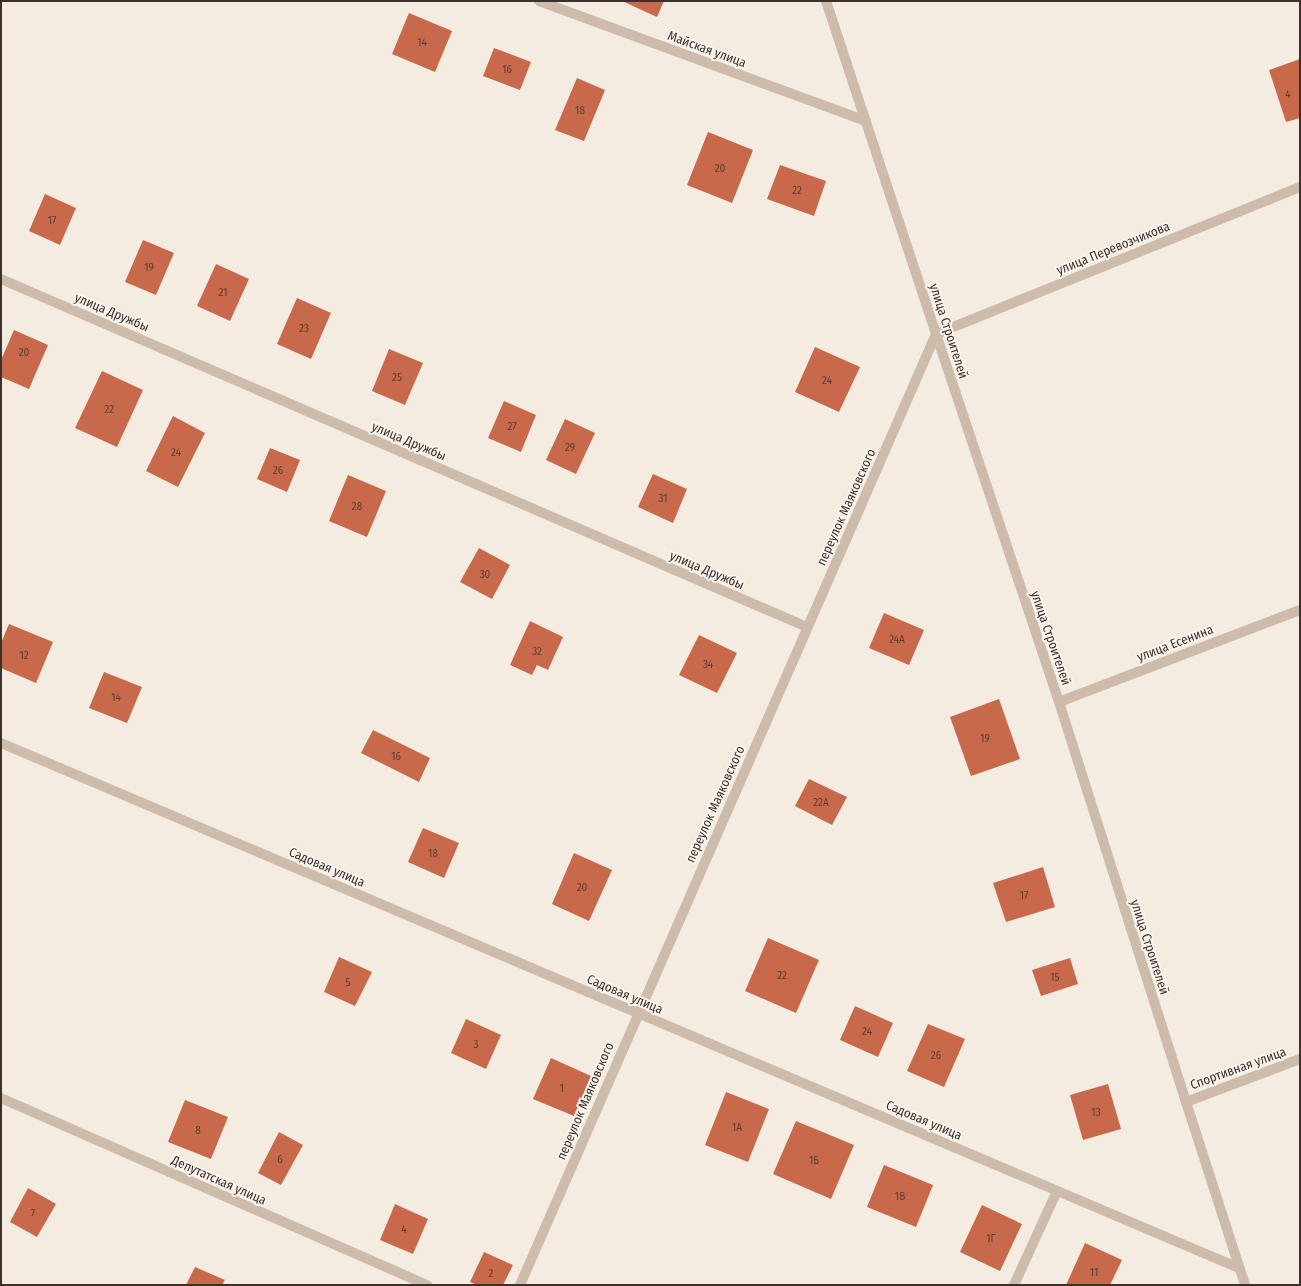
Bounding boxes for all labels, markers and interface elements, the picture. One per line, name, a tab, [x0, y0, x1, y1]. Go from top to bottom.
street label: Майская улица	[666, 28, 748, 70]
house number: 14	[417, 36, 427, 49]
house number: 16	[502, 63, 512, 76]
house number: 4	[1285, 88, 1291, 101]
house number: 18	[575, 104, 585, 117]
house number: 20	[715, 162, 726, 175]
house number: 22	[792, 184, 802, 197]
house number: 17	[48, 214, 57, 227]
street label: улица Перевозчикова	[1054, 218, 1172, 278]
house number: 19	[144, 261, 154, 274]
street label: улица Строителей	[927, 282, 971, 380]
house number: 21	[219, 286, 227, 299]
street label: улица Дружбы	[73, 290, 151, 334]
house number: 23	[299, 322, 309, 335]
house number: 20	[19, 346, 30, 359]
house number: 25	[392, 371, 402, 384]
house number: 24	[822, 374, 833, 387]
house number: 22	[104, 403, 114, 416]
street label: улица Дружбы	[370, 419, 448, 463]
house number: 27	[507, 420, 517, 433]
house number: 29	[565, 441, 575, 454]
house number: 24	[171, 446, 182, 459]
street label: переулок Маяковского	[813, 446, 879, 568]
house number: 26	[273, 464, 284, 477]
house number: 31	[659, 492, 668, 505]
house number: 28	[352, 500, 363, 513]
street label: улица Дружбы	[668, 548, 746, 592]
house number: 30	[480, 568, 491, 581]
street label: улица Строителей	[1028, 589, 1074, 687]
street label: улица Есенина	[1135, 622, 1215, 664]
house number: 24А	[889, 633, 905, 646]
house number: 32	[532, 645, 542, 658]
house number: 12	[19, 649, 29, 662]
house number: 34	[703, 658, 714, 671]
house number: 14	[111, 691, 121, 704]
house number: 19	[980, 732, 990, 745]
street label: переулок Маяковского	[682, 743, 748, 865]
house number: 16	[391, 750, 401, 763]
house number: 22А	[813, 796, 829, 809]
street label: Садовая улица	[287, 844, 367, 890]
house number: 18	[428, 847, 438, 860]
house number: 20	[577, 881, 588, 894]
house number: 17	[1020, 889, 1029, 902]
street label: улица Строителей	[1128, 898, 1172, 996]
house number: 22	[777, 969, 787, 982]
street label: Садовая улица	[585, 971, 665, 1017]
house number: 15	[1050, 971, 1060, 984]
house number: 5	[345, 976, 351, 989]
house number: 24	[862, 1025, 873, 1038]
house number: 3	[474, 1038, 479, 1051]
street label: переулок Маяковского	[553, 1040, 617, 1162]
street label: Спортивная улица	[1188, 1044, 1288, 1092]
house number: 26	[931, 1049, 942, 1062]
house number: 1	[560, 1082, 564, 1095]
street label: Садовая улица	[884, 1097, 964, 1143]
house number: 13	[1091, 1106, 1101, 1119]
house number: 1А	[732, 1121, 742, 1134]
house number: 8	[195, 1124, 201, 1137]
street label: Депутатская улица	[168, 1152, 269, 1208]
house number: 6	[277, 1153, 283, 1166]
house number: 1Б	[809, 1154, 819, 1167]
house number: 1В	[895, 1190, 905, 1203]
house number: 7	[31, 1207, 36, 1220]
house number: 4	[401, 1223, 407, 1236]
house number: 1Г	[986, 1232, 996, 1245]
house number: 11	[1090, 1266, 1098, 1279]
house number: 2	[489, 1267, 494, 1280]

